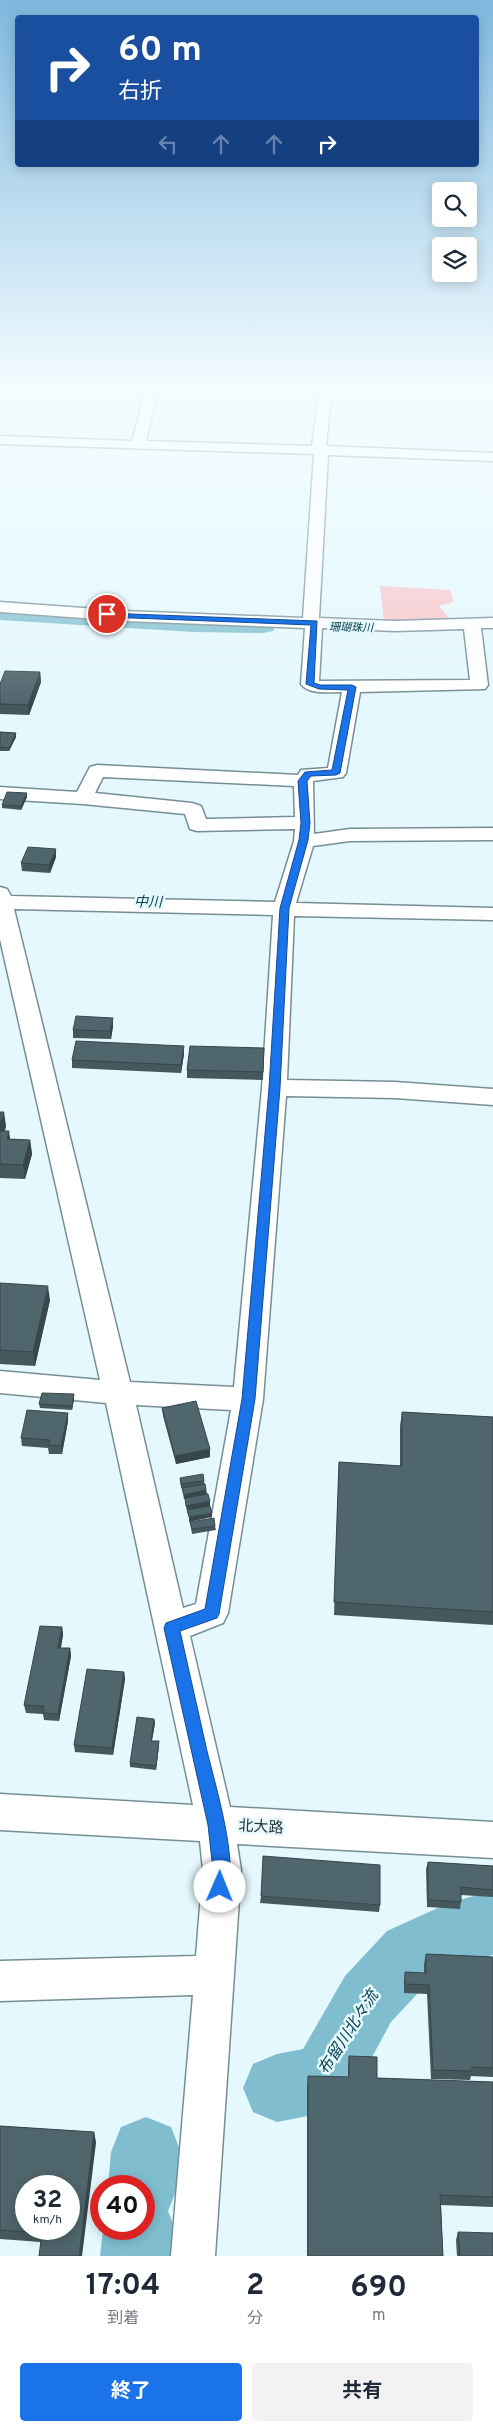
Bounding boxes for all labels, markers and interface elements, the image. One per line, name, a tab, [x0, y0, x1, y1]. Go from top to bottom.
text: 60 m	[118, 29, 202, 73]
icon: right	[35, 35, 100, 100]
text: 右折	[118, 79, 162, 106]
icon: left	[154, 130, 182, 158]
icon: ahead	[207, 130, 235, 158]
icon: ahead	[260, 130, 288, 158]
icon: right	[313, 130, 341, 158]
map controls	[432, 182, 477, 282]
button: search	[432, 182, 477, 227]
button: layers	[432, 237, 477, 282]
pin	[86, 593, 128, 635]
icon: arrive	[93, 600, 121, 628]
water label: 珊瑚珠川	[329, 621, 374, 635]
water label: 中川	[134, 894, 164, 912]
street label: 北大路	[238, 1816, 284, 1839]
position arrow	[193, 1860, 245, 1912]
water label: 布留川北々流	[314, 1985, 385, 2079]
speed limit sign: 40	[90, 2175, 155, 2240]
text: 32	[33, 2185, 62, 2217]
text: km/h	[33, 2212, 62, 2228]
text: 17:04	[86, 2268, 160, 2305]
text: 2	[246, 2268, 264, 2305]
text: 690	[350, 2270, 407, 2307]
text: m	[372, 2306, 385, 2326]
text: 到着	[107, 2309, 139, 2329]
text: 分	[247, 2309, 263, 2329]
button: 終了	[20, 2363, 242, 2421]
button: 共有	[252, 2363, 473, 2421]

